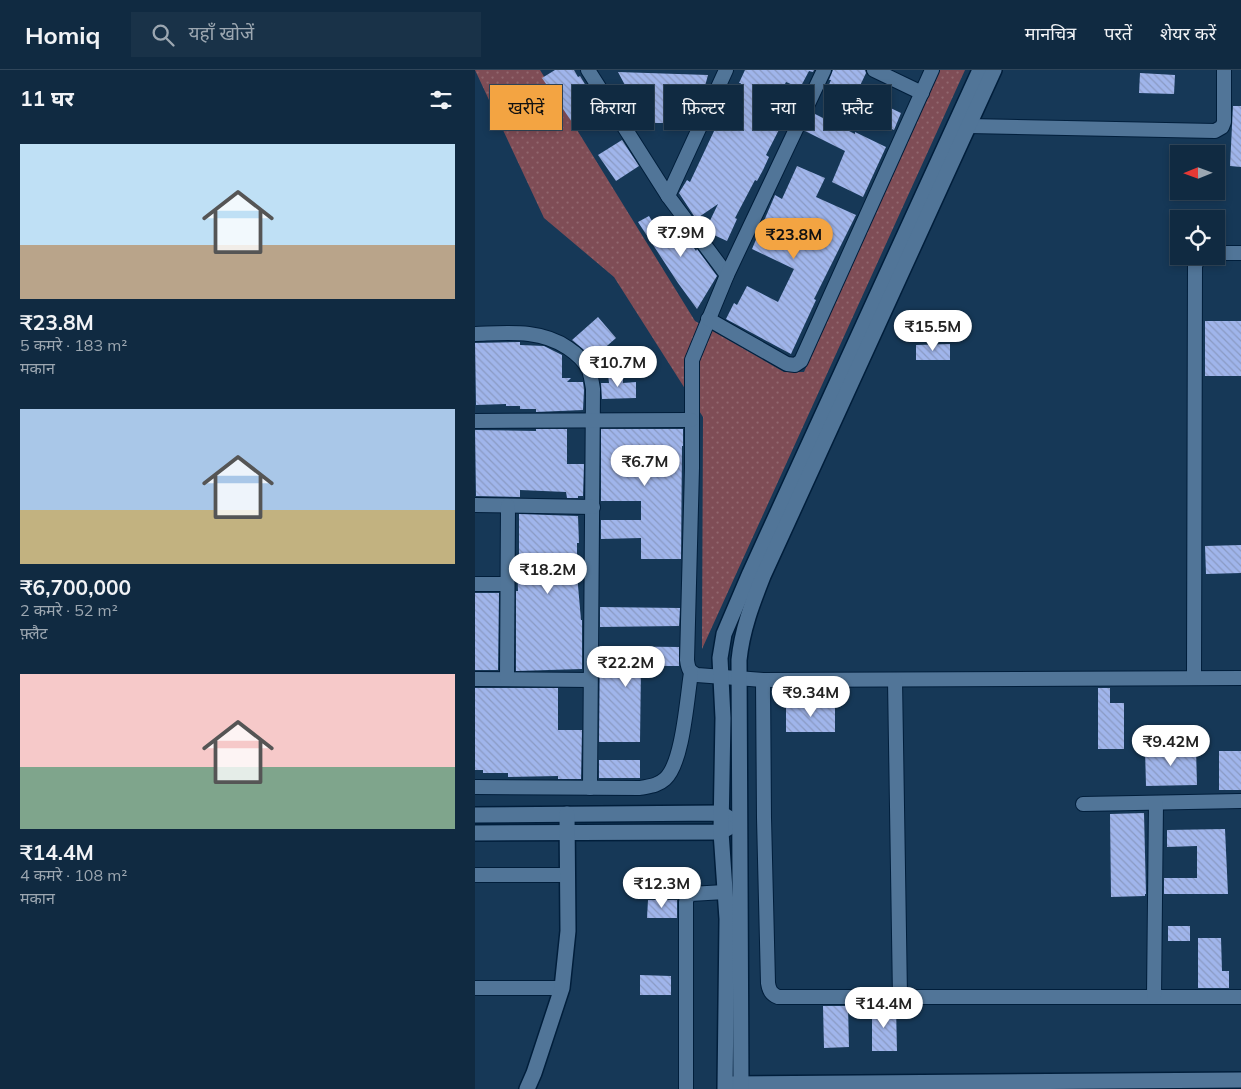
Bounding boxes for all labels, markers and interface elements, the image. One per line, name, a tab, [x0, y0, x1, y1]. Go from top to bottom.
search box	[131, 12, 481, 57]
text: Homiq	[25, 20, 101, 50]
icon: search	[149, 21, 177, 49]
text: यहाँ खोजें	[189, 21, 254, 45]
text: मानचित्र	[1025, 22, 1076, 45]
text: परतें	[1104, 22, 1132, 45]
text: शेयर करें	[1160, 22, 1216, 45]
text: 11 घर	[20, 85, 74, 111]
chip: खरीदें	[490, 85, 562, 130]
chip: किराया	[572, 85, 654, 130]
chip: फ़िल्टर	[664, 85, 743, 130]
chip: नया	[753, 85, 814, 130]
chip: फ़्लैट	[824, 85, 891, 130]
icon: filters	[427, 86, 455, 114]
north arrow	[1170, 145, 1225, 200]
map controls	[1170, 145, 1225, 265]
icon: home	[193, 177, 283, 267]
button: locate	[1170, 210, 1225, 265]
pin: ₹7.9M	[646, 216, 716, 258]
pin: ₹23.8M	[753, 218, 835, 260]
text: ₹7.9M	[658, 222, 704, 242]
text: ₹23.8M	[766, 224, 822, 244]
text: ₹23.8M	[20, 309, 94, 335]
pin: ₹15.5M	[892, 310, 974, 352]
text: ₹15.5M	[905, 316, 961, 336]
text: 5 कमरे · 183 m²	[20, 335, 127, 355]
pin: ₹10.7M	[577, 346, 659, 388]
text: ₹10.7M	[590, 352, 646, 372]
text: मकान	[20, 358, 55, 378]
icon: home	[193, 442, 283, 532]
pin: ₹6.7M	[610, 444, 680, 487]
text: ₹6.7M	[622, 451, 668, 471]
pin: ₹18.2M	[507, 552, 589, 595]
text: ₹18.2M	[520, 559, 576, 579]
text: ₹6,700,000	[20, 574, 131, 600]
text: 2 कमरे · 52 m²	[20, 600, 118, 620]
text: फ़्लैट	[20, 623, 48, 643]
pin: ₹22.2M	[585, 646, 667, 688]
text: ₹22.2M	[598, 652, 654, 672]
pin: ₹9.34M	[770, 676, 852, 718]
text: ₹9.34M	[783, 682, 839, 702]
icon: home	[193, 707, 283, 797]
pin: ₹9.42M	[1130, 724, 1212, 767]
text: ₹9.42M	[1143, 731, 1199, 751]
text: ₹14.4M	[20, 839, 94, 865]
text: 4 कमरे · 108 m²	[20, 865, 127, 885]
pin: ₹12.3M	[621, 866, 703, 909]
text: ₹12.3M	[634, 873, 690, 893]
text: मकान	[20, 888, 55, 908]
pin: ₹14.4M	[843, 986, 925, 1029]
text: ₹14.4M	[856, 993, 912, 1013]

